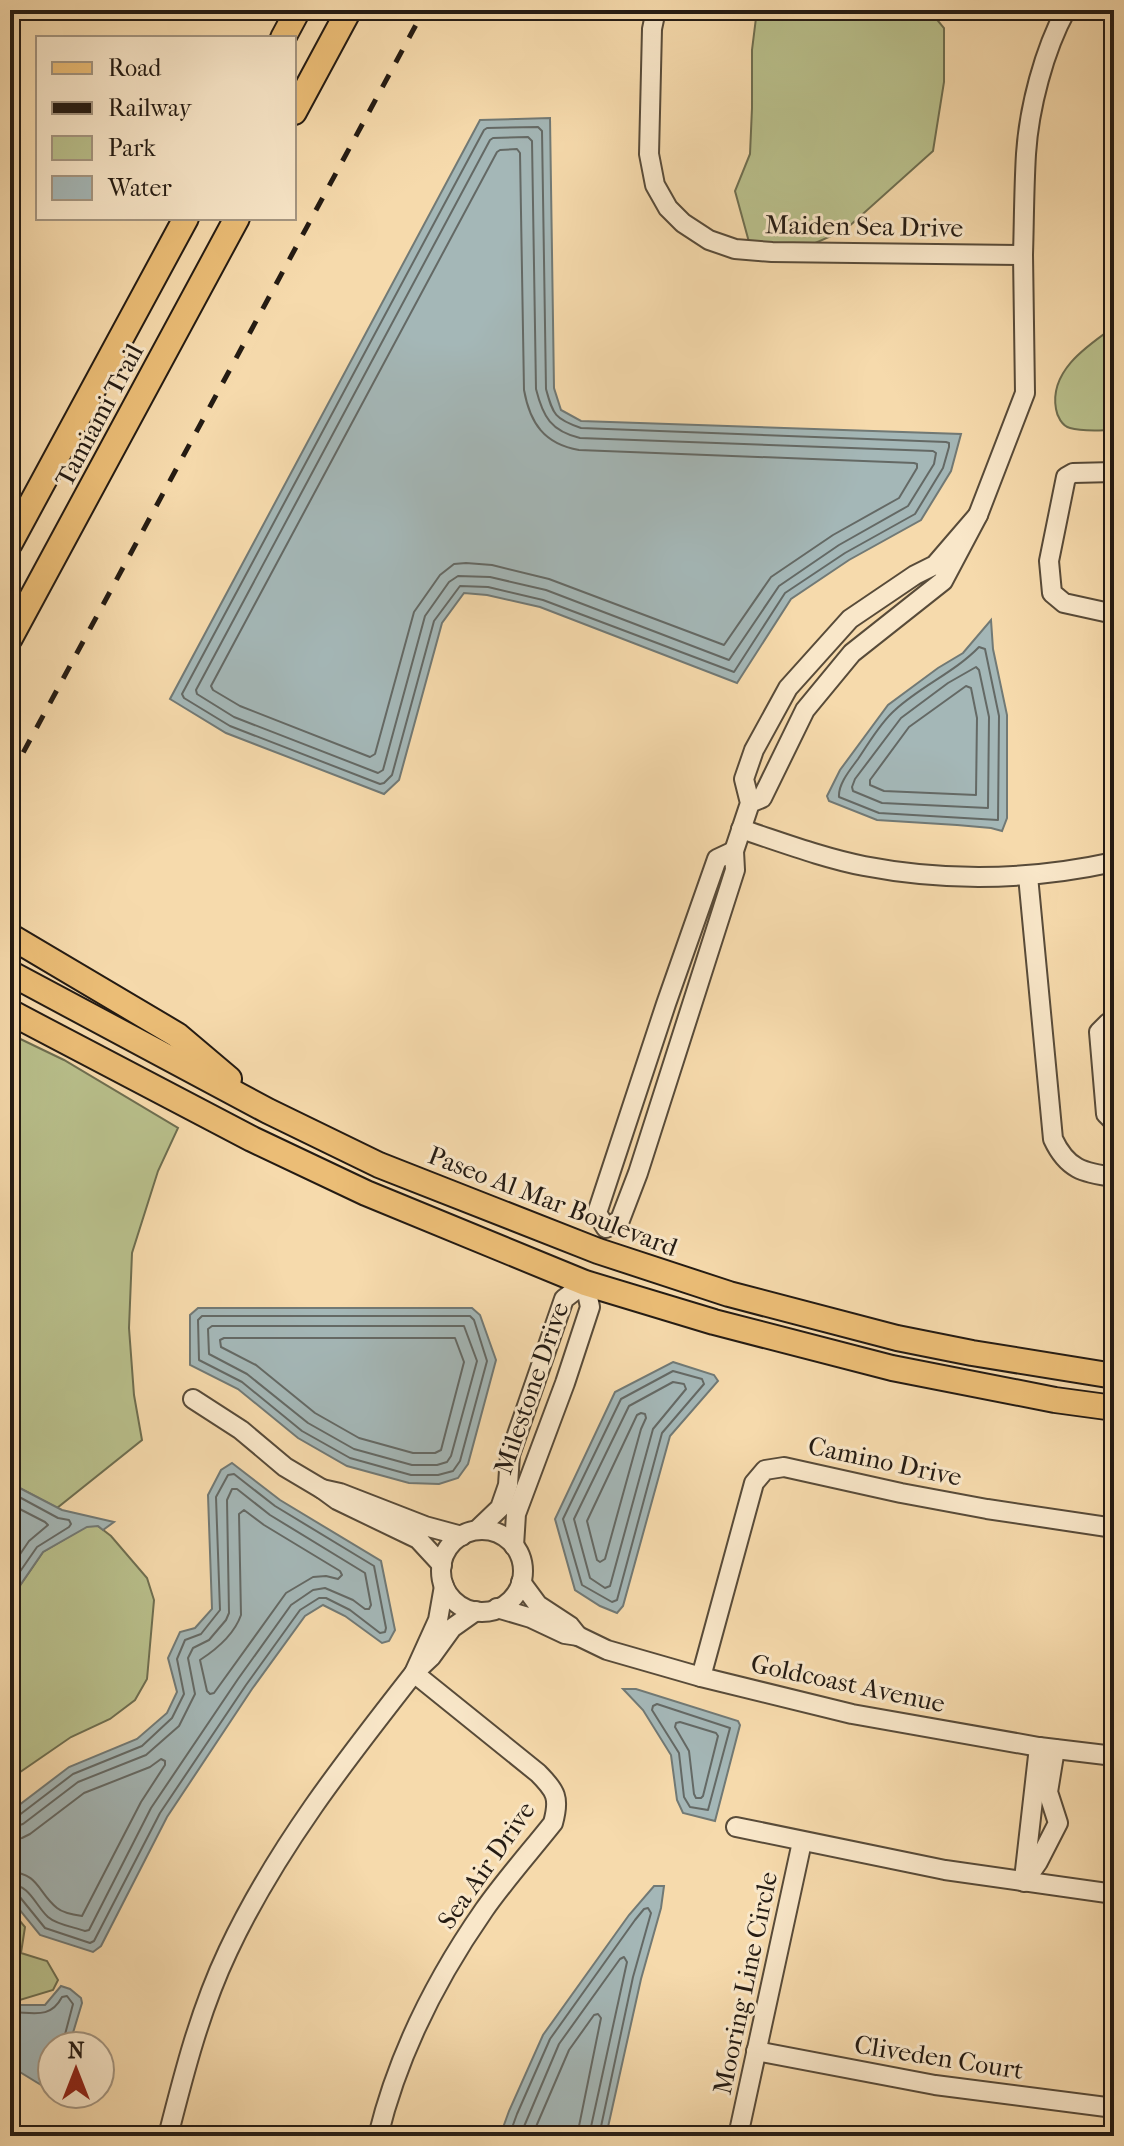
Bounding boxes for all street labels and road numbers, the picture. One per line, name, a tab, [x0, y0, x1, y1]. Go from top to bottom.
street label: Maiden Sea Drive	[765, 209, 964, 244]
street label: Tamiami Trail	[49, 339, 150, 492]
street label: Paseo Al Mar Boulevard	[424, 1140, 683, 1264]
street label: Milestone Drive	[487, 1298, 575, 1478]
street label: Camino Drive	[805, 1430, 965, 1493]
street label: Goldcoast Avenue	[748, 1648, 948, 1719]
street label: Sea Air Drive	[431, 1795, 542, 1935]
street label: Mooring Line Circle	[707, 1869, 784, 2097]
street label: Cliveden Court	[852, 2029, 1026, 2086]

